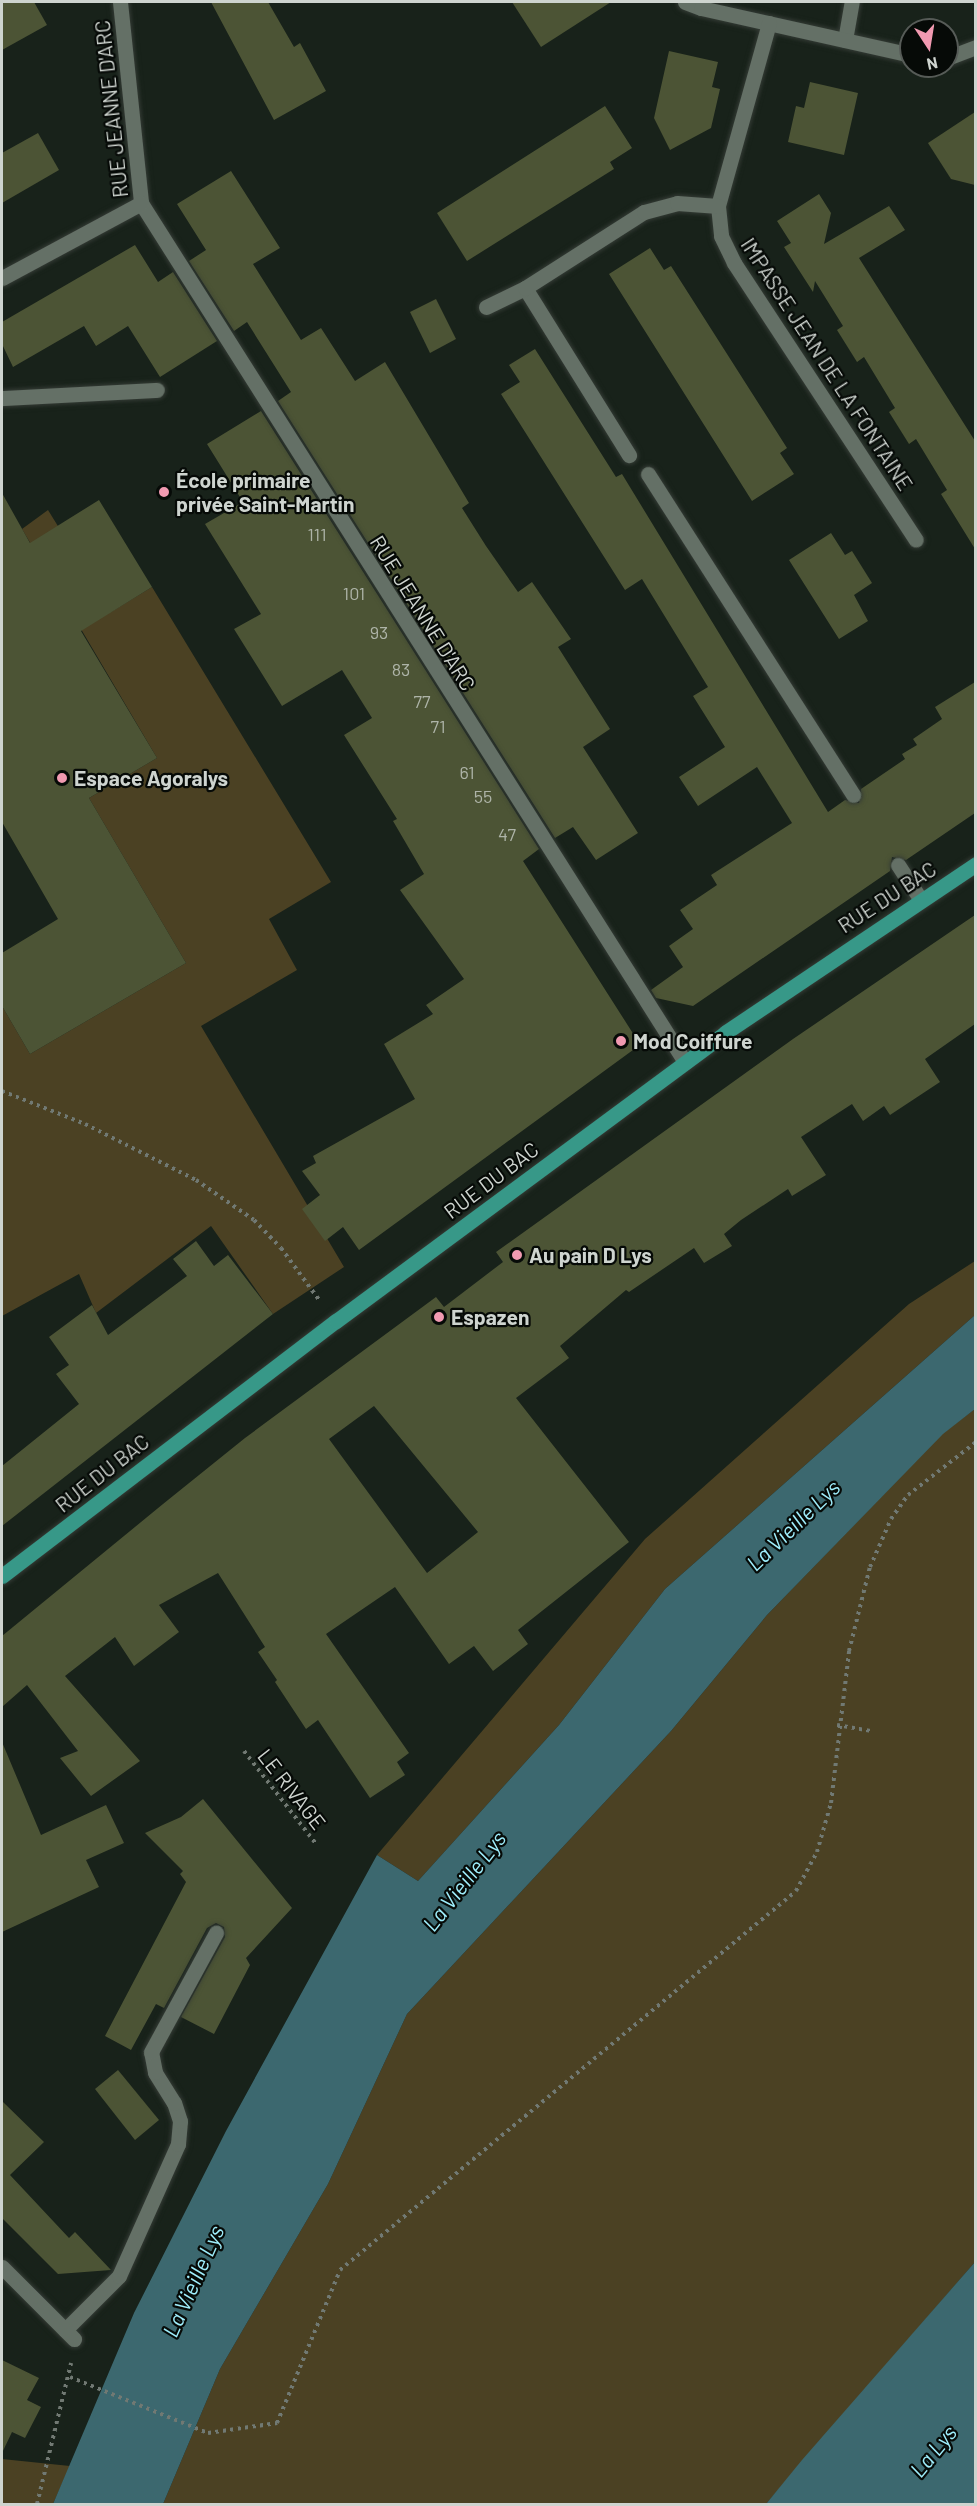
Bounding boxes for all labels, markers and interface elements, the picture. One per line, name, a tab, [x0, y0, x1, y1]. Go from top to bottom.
north arrow	[899, 18, 959, 78]
street label: RUE JEANNE D'ARC	[89, 19, 133, 199]
text: N	[925, 54, 940, 75]
street label: IMPASSE JEAN DE LA FONTAINE	[736, 233, 918, 495]
place label: École primaire privée Saint-Martin	[176, 467, 354, 517]
marker: École primaire privée Saint-Martin	[157, 485, 171, 499]
house number: 111	[307, 523, 327, 545]
street label: RUE JEANNE D'ARC	[365, 531, 481, 695]
house number: 101	[343, 582, 365, 604]
house number: 93	[370, 621, 388, 643]
house number: 83	[392, 658, 410, 680]
house number: 77	[413, 690, 431, 712]
house number: 71	[431, 715, 445, 737]
house number: 61	[459, 761, 475, 783]
place label: Espace Agoralys	[74, 765, 228, 791]
marker: Espace Agoralys	[55, 771, 69, 785]
house number: 55	[474, 785, 492, 807]
house number: 47	[498, 823, 516, 845]
street label: RUE DU BAC	[833, 856, 941, 938]
place label: Mod Coiffure	[633, 1028, 753, 1054]
marker: Mod Coiffure	[614, 1034, 628, 1048]
street label: RUE DU BAC	[439, 1136, 543, 1224]
place label: Au pain D Lys	[529, 1242, 652, 1268]
marker: Au pain D Lys	[510, 1248, 524, 1262]
place label: Espazen	[451, 1304, 529, 1330]
marker: Espazen	[432, 1310, 446, 1324]
street label: RUE DU BAC	[50, 1429, 154, 1517]
water label: La Vieille Lys	[741, 1474, 845, 1576]
street label: LE RIVAGE	[253, 1744, 331, 1834]
water label: La Vieille Lys	[417, 1826, 511, 1936]
water label: La Vieille Lys	[157, 2221, 229, 2341]
water label: La Lys	[904, 2420, 962, 2482]

